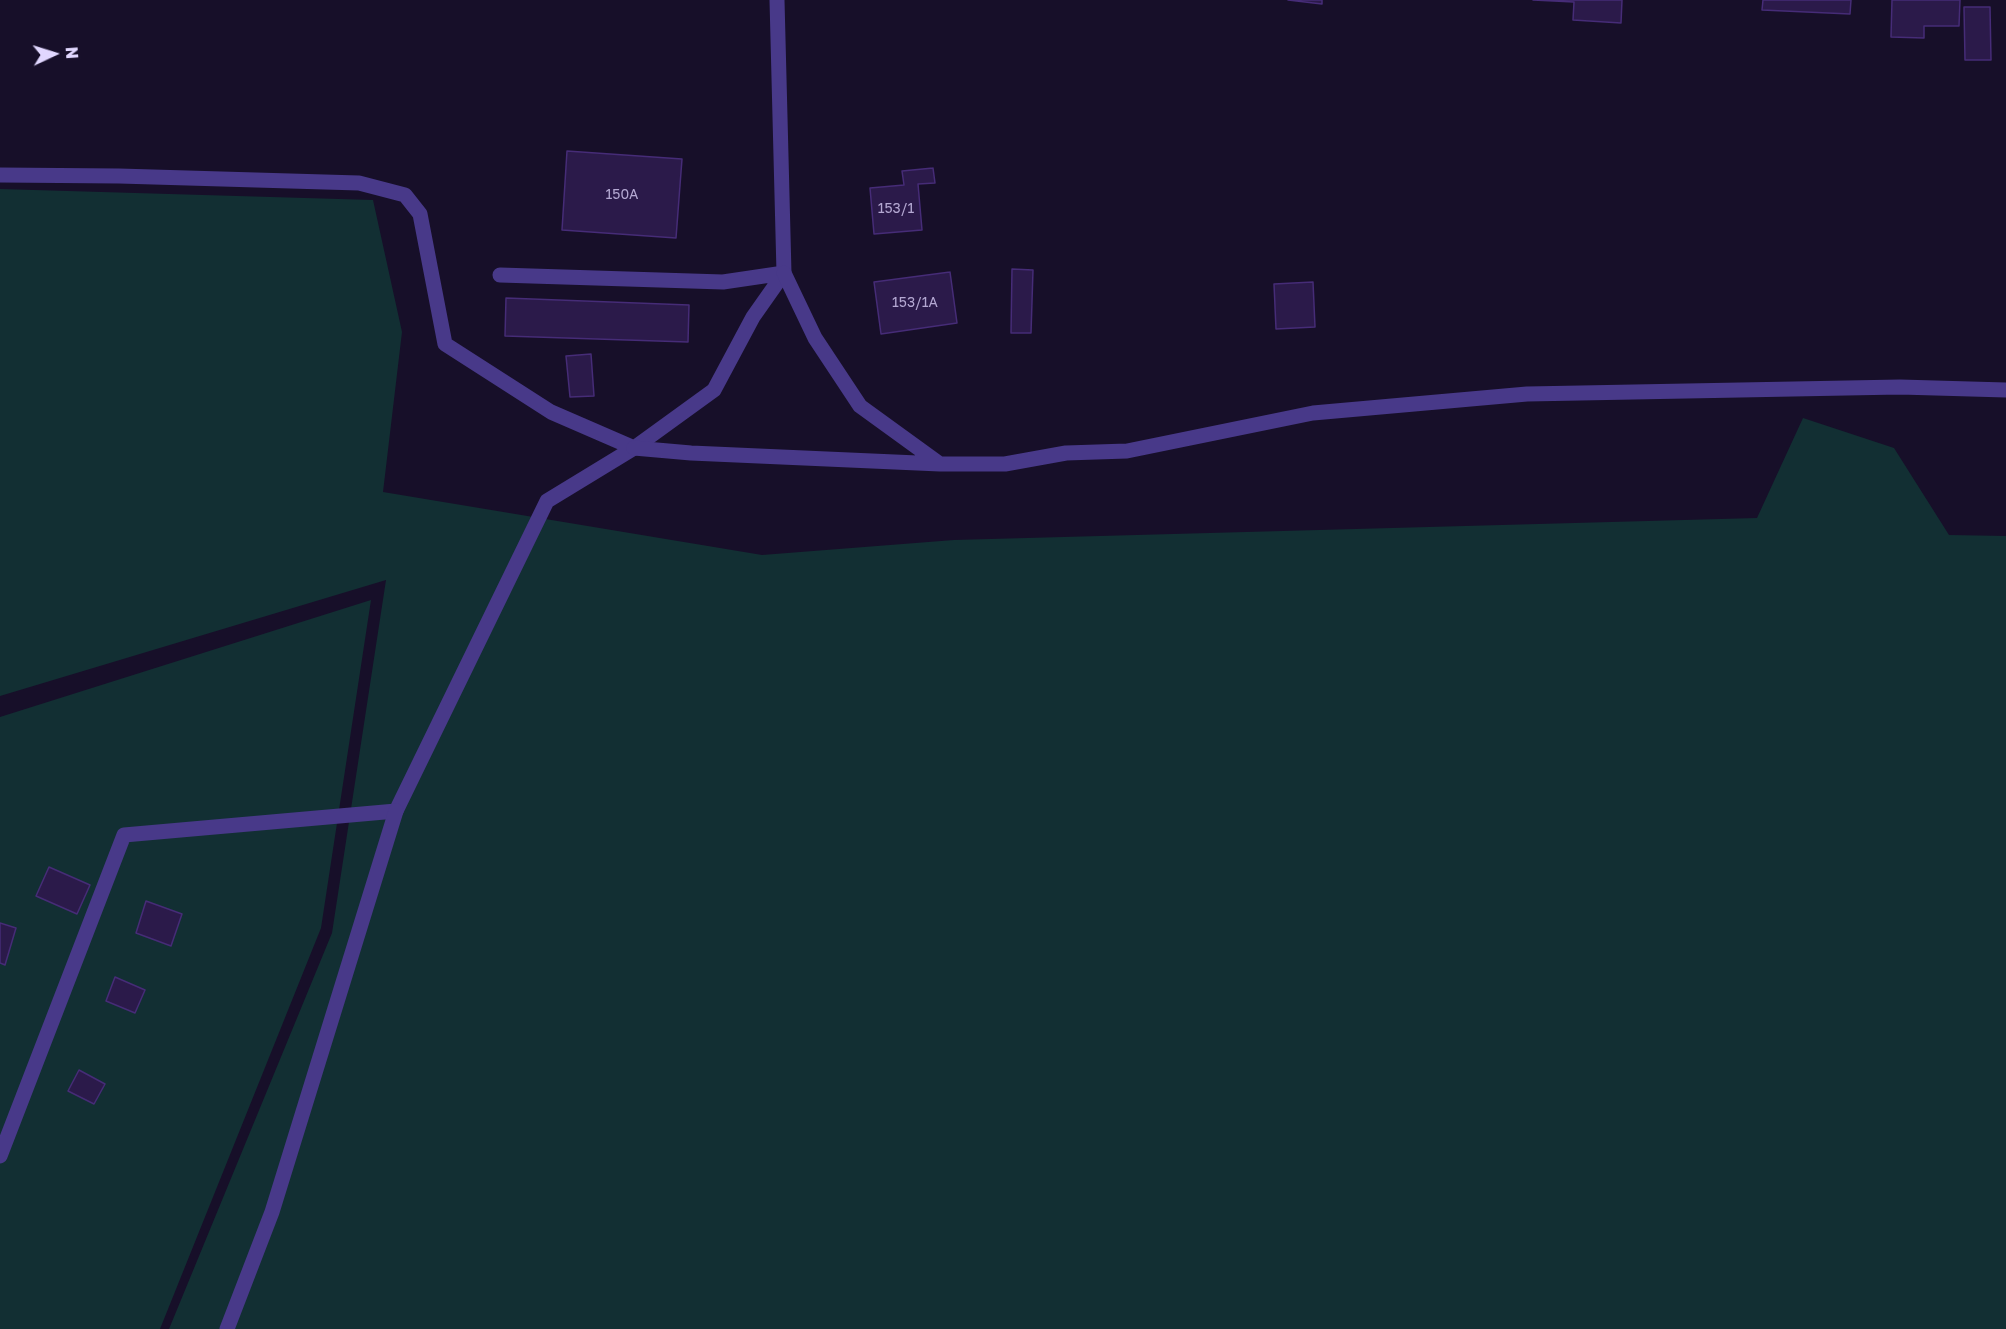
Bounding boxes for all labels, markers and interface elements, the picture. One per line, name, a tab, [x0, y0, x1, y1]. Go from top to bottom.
north arrow	[24, 24, 84, 84]
text: N	[62, 46, 82, 60]
house number: 150А	[606, 187, 638, 203]
house number: 153/1	[878, 201, 914, 217]
house number: 153/1А	[892, 295, 938, 311]

